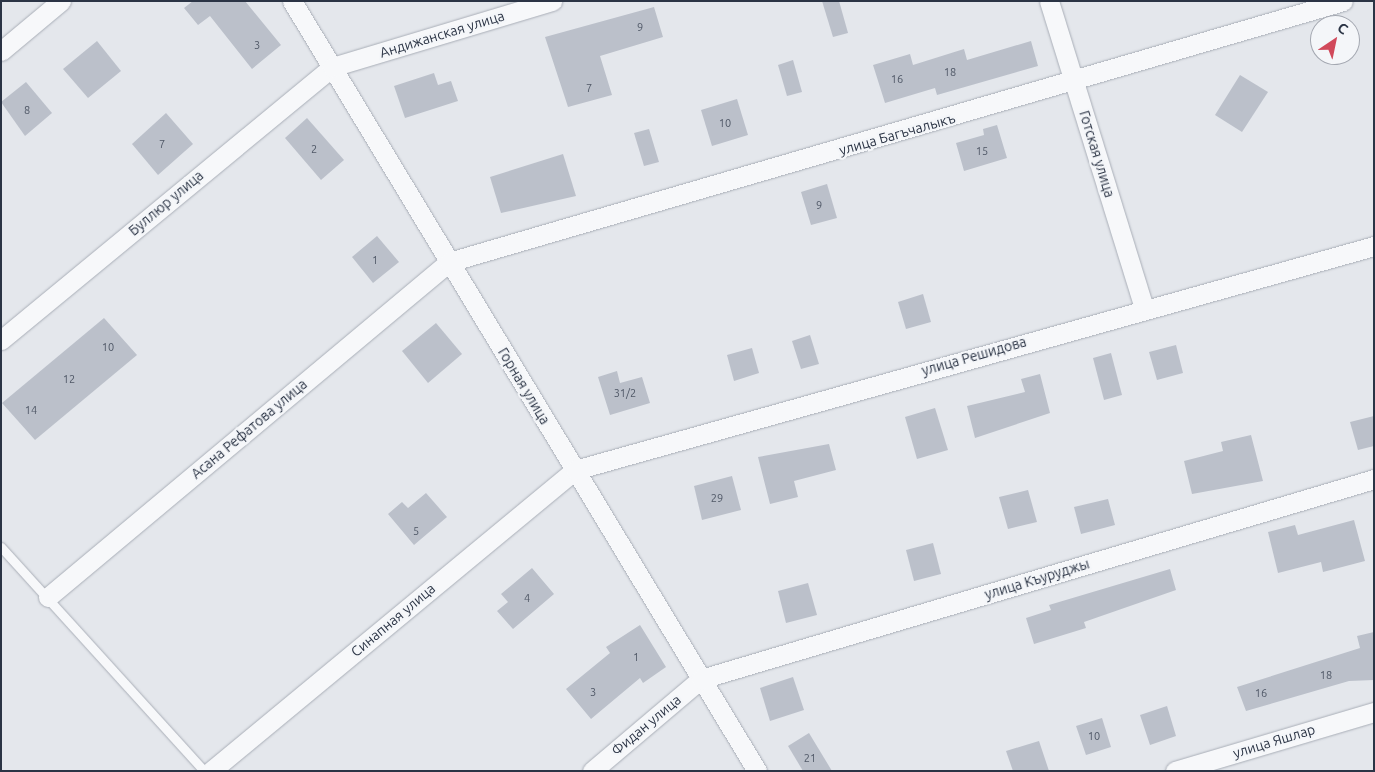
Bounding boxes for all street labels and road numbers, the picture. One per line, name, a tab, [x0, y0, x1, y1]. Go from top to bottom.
street label: Андижанская улица	[378, 7, 506, 61]
street label: улица Багъчалыкъ	[837, 109, 957, 159]
street label: Готская улица	[1076, 109, 1118, 199]
street label: Буллюр улица	[125, 167, 207, 239]
street label: улица Решидова	[920, 333, 1028, 379]
street label: Горная улица	[495, 345, 553, 427]
street label: Асана Рефатова улица	[188, 376, 310, 482]
street label: улица Къуруджы	[983, 555, 1091, 603]
street label: Синапная улица	[347, 580, 439, 660]
street label: Фидан улица	[608, 691, 684, 759]
street label: улица Яшлар	[1231, 721, 1317, 761]

